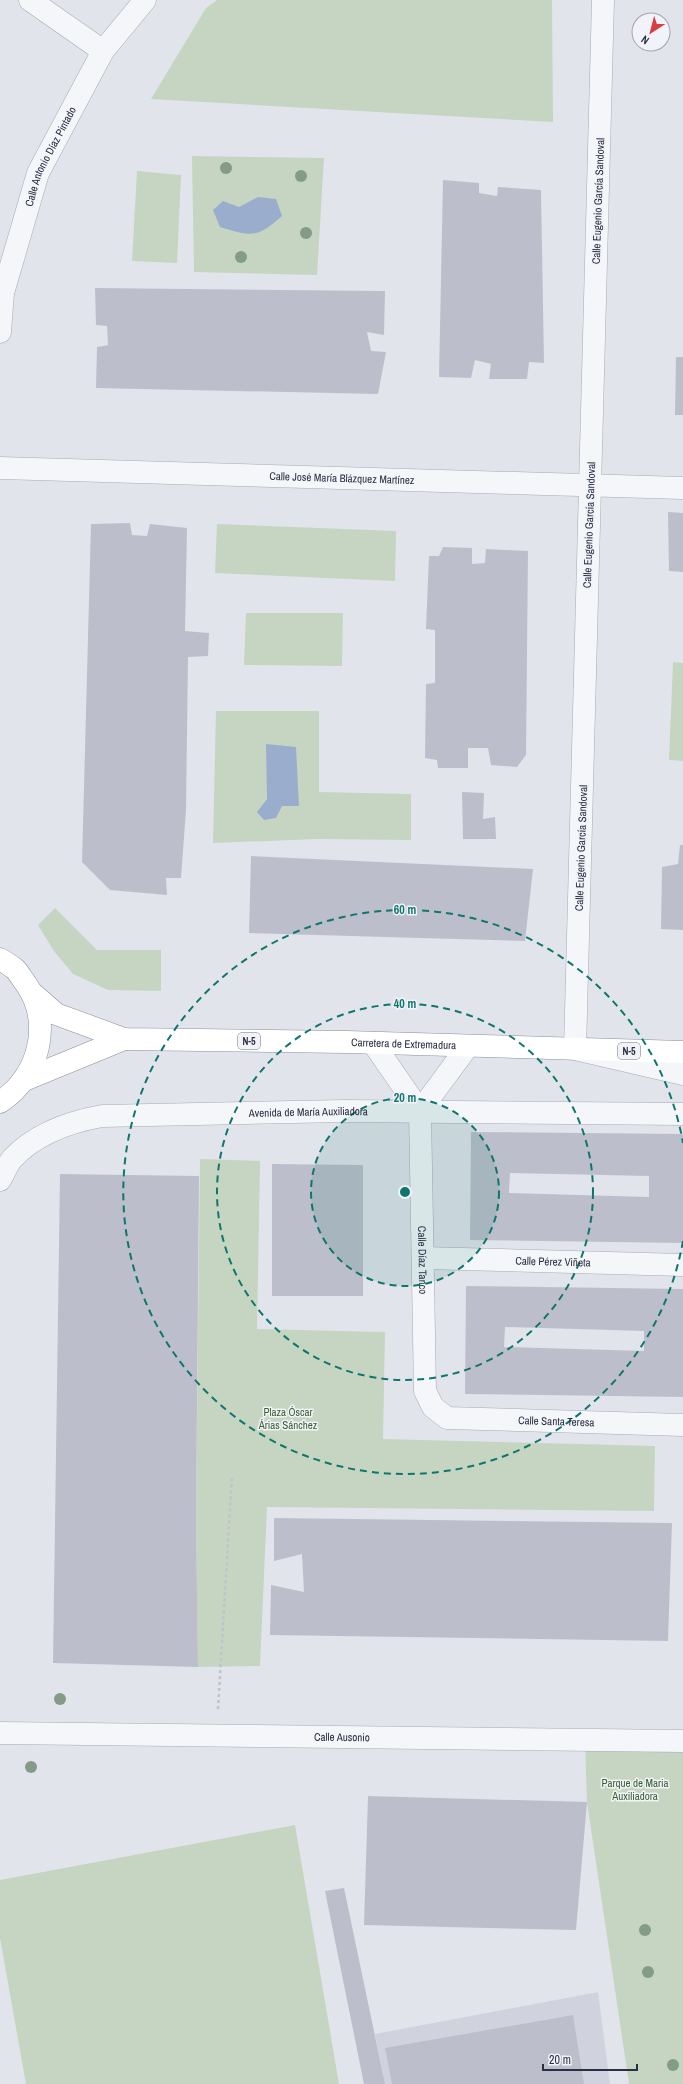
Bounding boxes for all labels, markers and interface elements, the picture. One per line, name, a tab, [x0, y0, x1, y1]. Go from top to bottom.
north arrow	[631, 12, 671, 52]
text: N	[638, 33, 652, 48]
street label: Calle Antonio Díaz Pintado	[22, 104, 79, 208]
street label: Calle Eugenio García Sandoval	[589, 138, 607, 264]
street label: Calle Eugenio García Sandoval	[580, 462, 598, 588]
street label: Calle José María Blázquez Martínez	[269, 469, 415, 487]
street label: Calle Eugenio García Sandoval	[572, 785, 590, 911]
text: 60 m	[394, 902, 416, 918]
text: 40 m	[394, 996, 416, 1012]
road number: N-5	[238, 1033, 260, 1049]
street label: Carretera de Extremadura	[351, 1035, 456, 1052]
road number: N-5	[618, 1043, 640, 1059]
text: 20 m	[394, 1090, 416, 1106]
street label: Avenida de María Auxiliadora	[248, 1104, 368, 1120]
centre of rings	[398, 1185, 412, 1199]
street label: Calle Díaz Tanco	[415, 1226, 430, 1294]
street label: Calle Pérez Viñeta	[515, 1253, 591, 1270]
park label: Plaza Óscar Árias Sánchez	[258, 1405, 318, 1432]
street label: Calle Santa Teresa	[518, 1413, 595, 1429]
street label: Calle Ausonio	[314, 1730, 370, 1744]
park label: Parque de Maria Auxiliadora	[601, 1776, 669, 1803]
scale bar	[543, 2046, 637, 2072]
text: 20 m	[549, 2052, 571, 2068]

